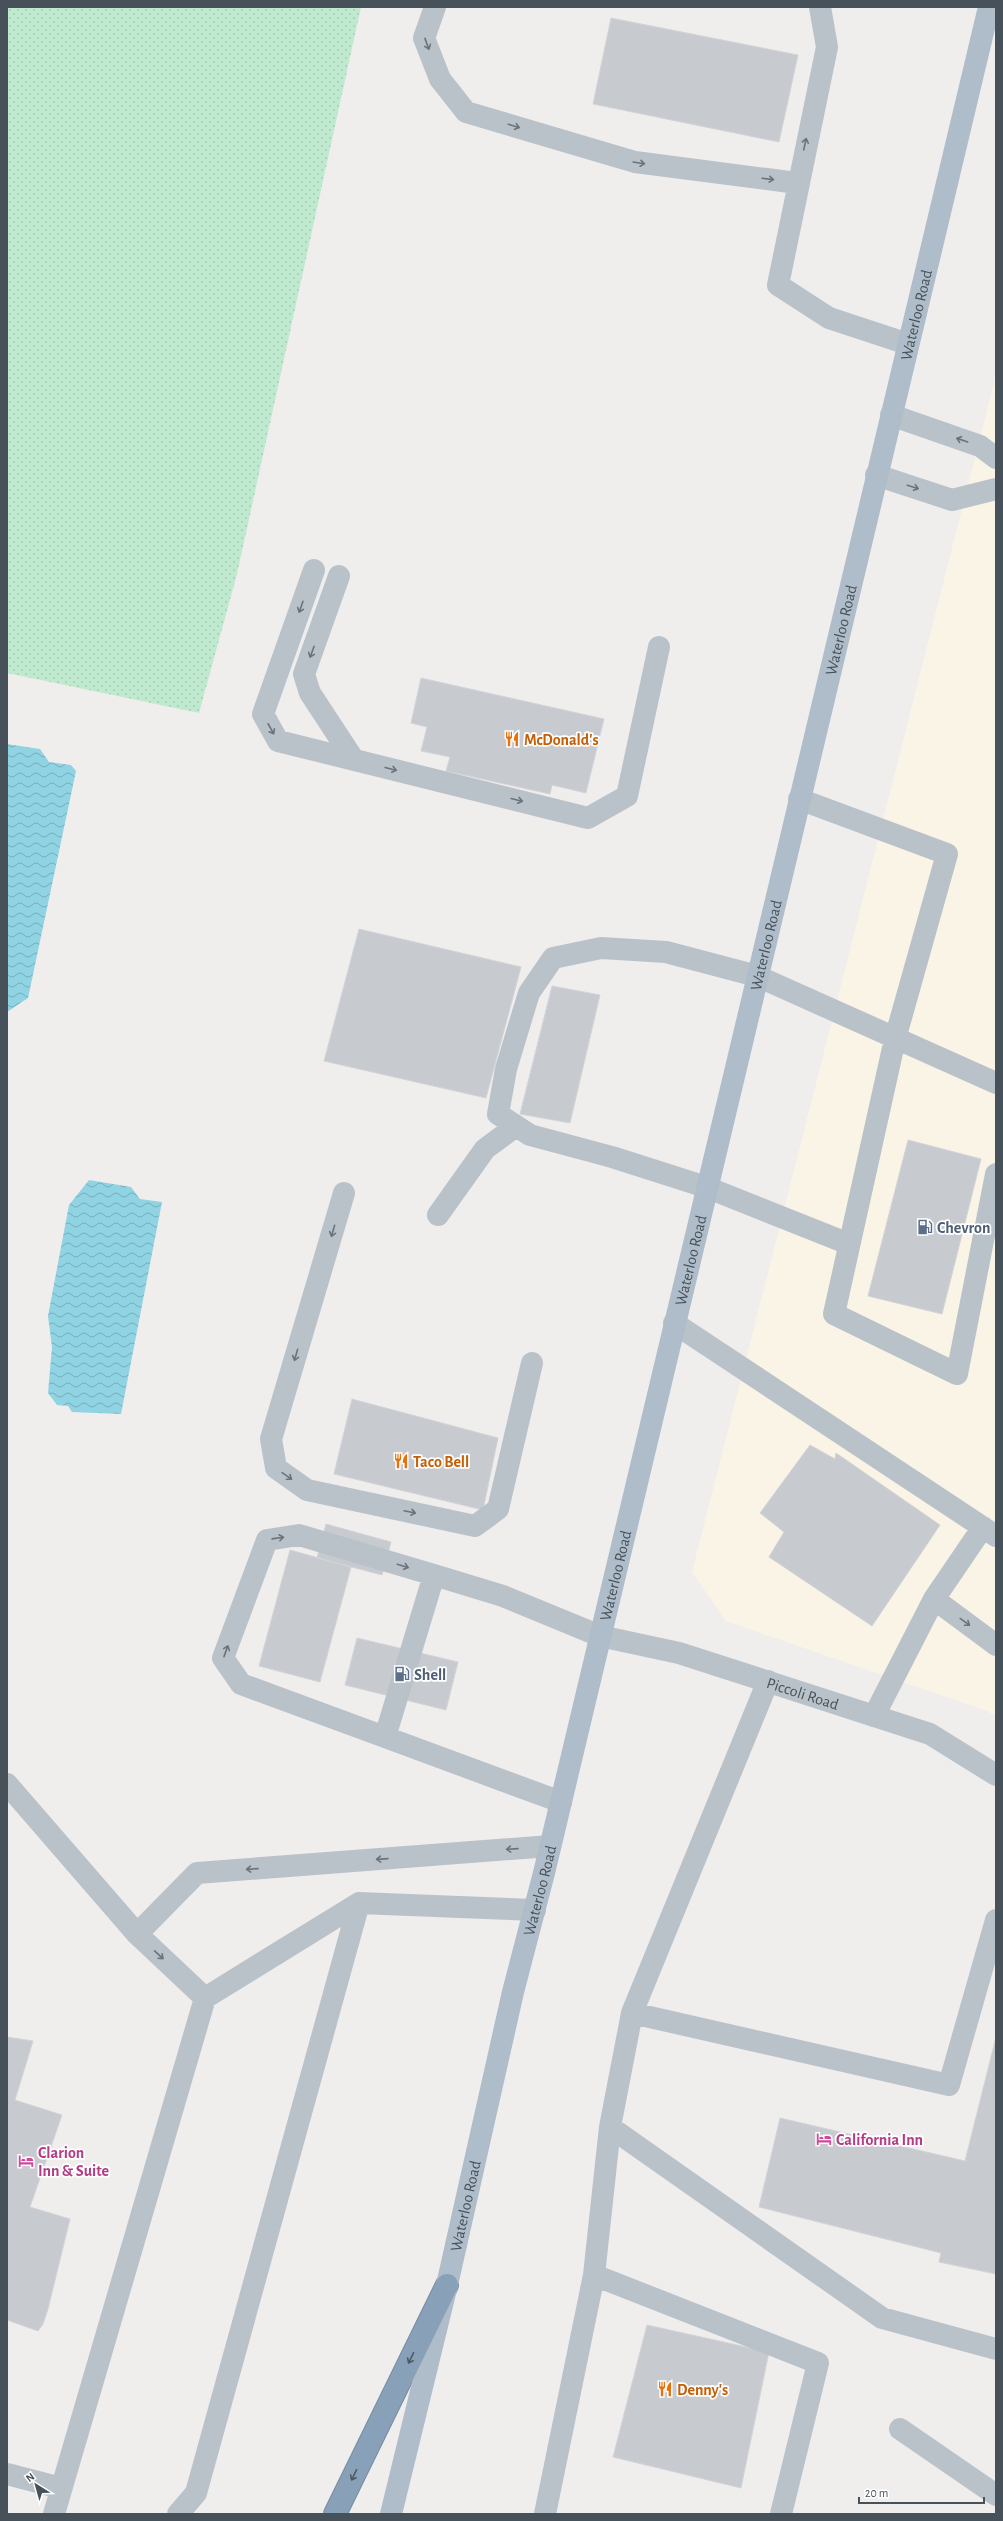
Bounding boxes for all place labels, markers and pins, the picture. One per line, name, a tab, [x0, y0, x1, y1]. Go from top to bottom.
restaurant icon: McDonald's	[503, 730, 521, 748]
place label: McDonald's	[524, 732, 599, 748]
fuel station icon: Chevron	[916, 1218, 934, 1236]
place label: Chevron	[937, 1220, 990, 1236]
restaurant icon: Taco Bell	[392, 1452, 410, 1470]
place label: Taco Bell	[413, 1454, 469, 1470]
fuel station icon: Shell	[393, 1665, 411, 1683]
place label: Shell	[414, 1667, 446, 1683]
hotel icon: California Inn	[815, 2130, 833, 2148]
place label: California Inn	[836, 2132, 923, 2148]
place label: Clarion Inn & Suite	[38, 2145, 109, 2179]
hotel icon: Clarion Inn & Suite	[17, 2152, 35, 2170]
restaurant icon: Denny's	[656, 2380, 674, 2398]
place label: Denny's	[677, 2382, 728, 2399]

